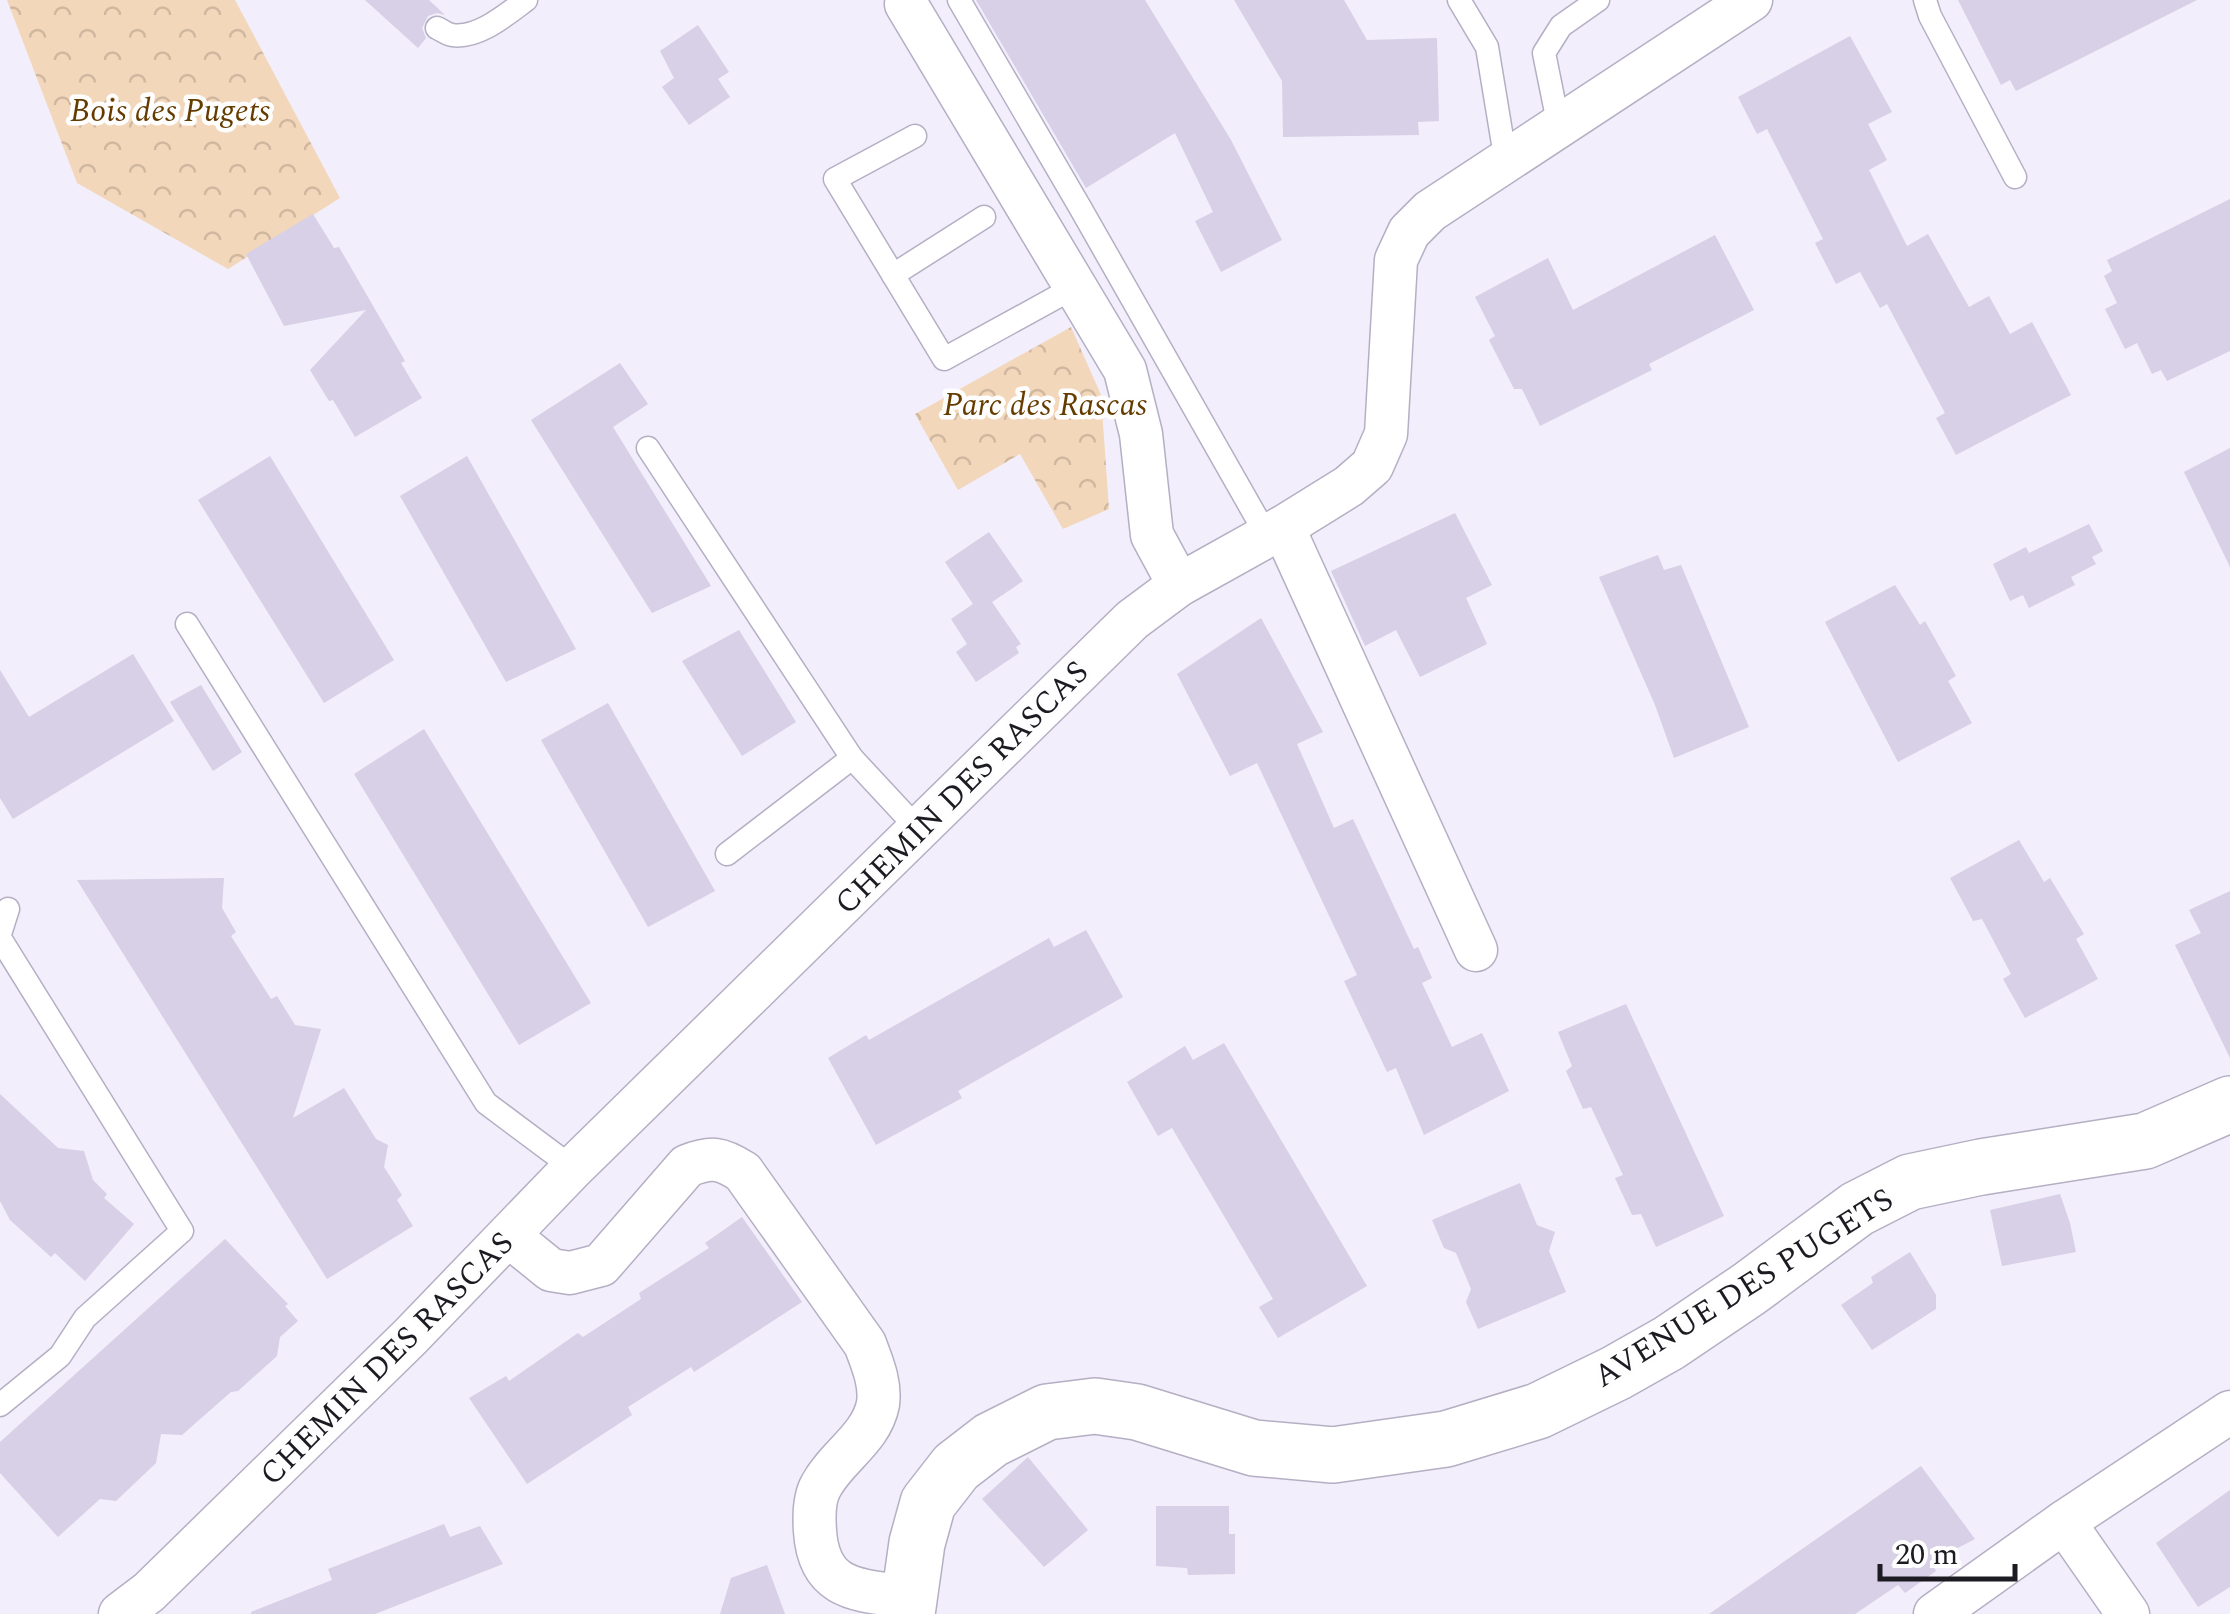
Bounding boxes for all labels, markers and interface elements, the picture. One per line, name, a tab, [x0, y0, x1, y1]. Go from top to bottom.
park label: Bois des Pugets	[70, 87, 270, 136]
park label: Parc des Rascas	[943, 381, 1147, 430]
street label: CHEMIN DES RASCAS	[823, 649, 1101, 927]
street label: AVENUE DES PUGETS	[1584, 1176, 1903, 1401]
street label: CHEMIN DES RASCAS	[248, 1220, 526, 1498]
scale bar	[1880, 1519, 2015, 1581]
text: 20 m	[1895, 1532, 1958, 1578]

